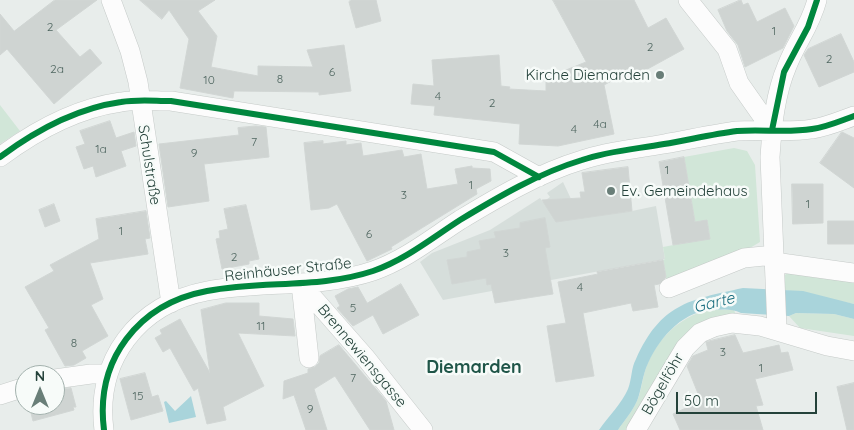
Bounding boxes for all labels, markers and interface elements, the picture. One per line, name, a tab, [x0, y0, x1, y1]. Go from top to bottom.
house number: 2	[47, 20, 53, 34]
house number: 1	[772, 24, 776, 38]
house number: 2	[647, 40, 653, 54]
house number: 2	[826, 52, 832, 66]
house number: 2a	[50, 62, 64, 76]
house number: 6	[329, 65, 335, 79]
place label: Kirche Diemarden	[525, 66, 650, 84]
marker: Kirche Diemarden	[654, 69, 666, 81]
house number: 8	[277, 72, 283, 86]
house number: 10	[203, 73, 215, 87]
house number: 4	[435, 89, 441, 103]
house number: 2	[489, 96, 495, 110]
house number: 4a	[593, 117, 607, 131]
house number: 4	[571, 122, 577, 136]
street label: Schulstraße	[134, 124, 164, 206]
house number: 7	[251, 135, 257, 149]
house number: 1a	[95, 142, 107, 156]
house number: 9	[191, 146, 197, 160]
house number: 1	[665, 163, 669, 177]
house number: 1	[469, 178, 473, 192]
place label: Ev. Gemeindehaus	[621, 182, 748, 200]
marker: Ev. Gemeindehaus	[605, 185, 617, 197]
house number: 3	[401, 188, 407, 202]
house number: 1	[806, 197, 810, 211]
house number: 1	[119, 224, 123, 238]
house number: 6	[366, 227, 372, 241]
house number: 3	[503, 246, 509, 260]
house number: 2	[231, 250, 237, 264]
street label: Reinhäuser Straße	[224, 254, 352, 286]
house number: 4	[577, 280, 583, 294]
water label: Garte	[692, 289, 736, 317]
street label: Brennewiensgasse	[314, 301, 410, 411]
house number: 5	[350, 301, 356, 315]
house number: 11	[257, 319, 265, 333]
house number: 8	[71, 336, 77, 350]
house number: 3	[720, 345, 726, 359]
street label: Bögelföhr	[638, 350, 688, 418]
district label: Diemarden	[426, 357, 522, 379]
house number: 1	[759, 361, 763, 375]
north arrow	[15, 365, 65, 415]
text: N	[35, 367, 45, 385]
house number: 7	[350, 371, 356, 385]
scale bar	[679, 382, 820, 414]
house number: 15	[133, 389, 143, 403]
text: 50 m	[684, 391, 719, 410]
house number: 9	[307, 402, 313, 416]

